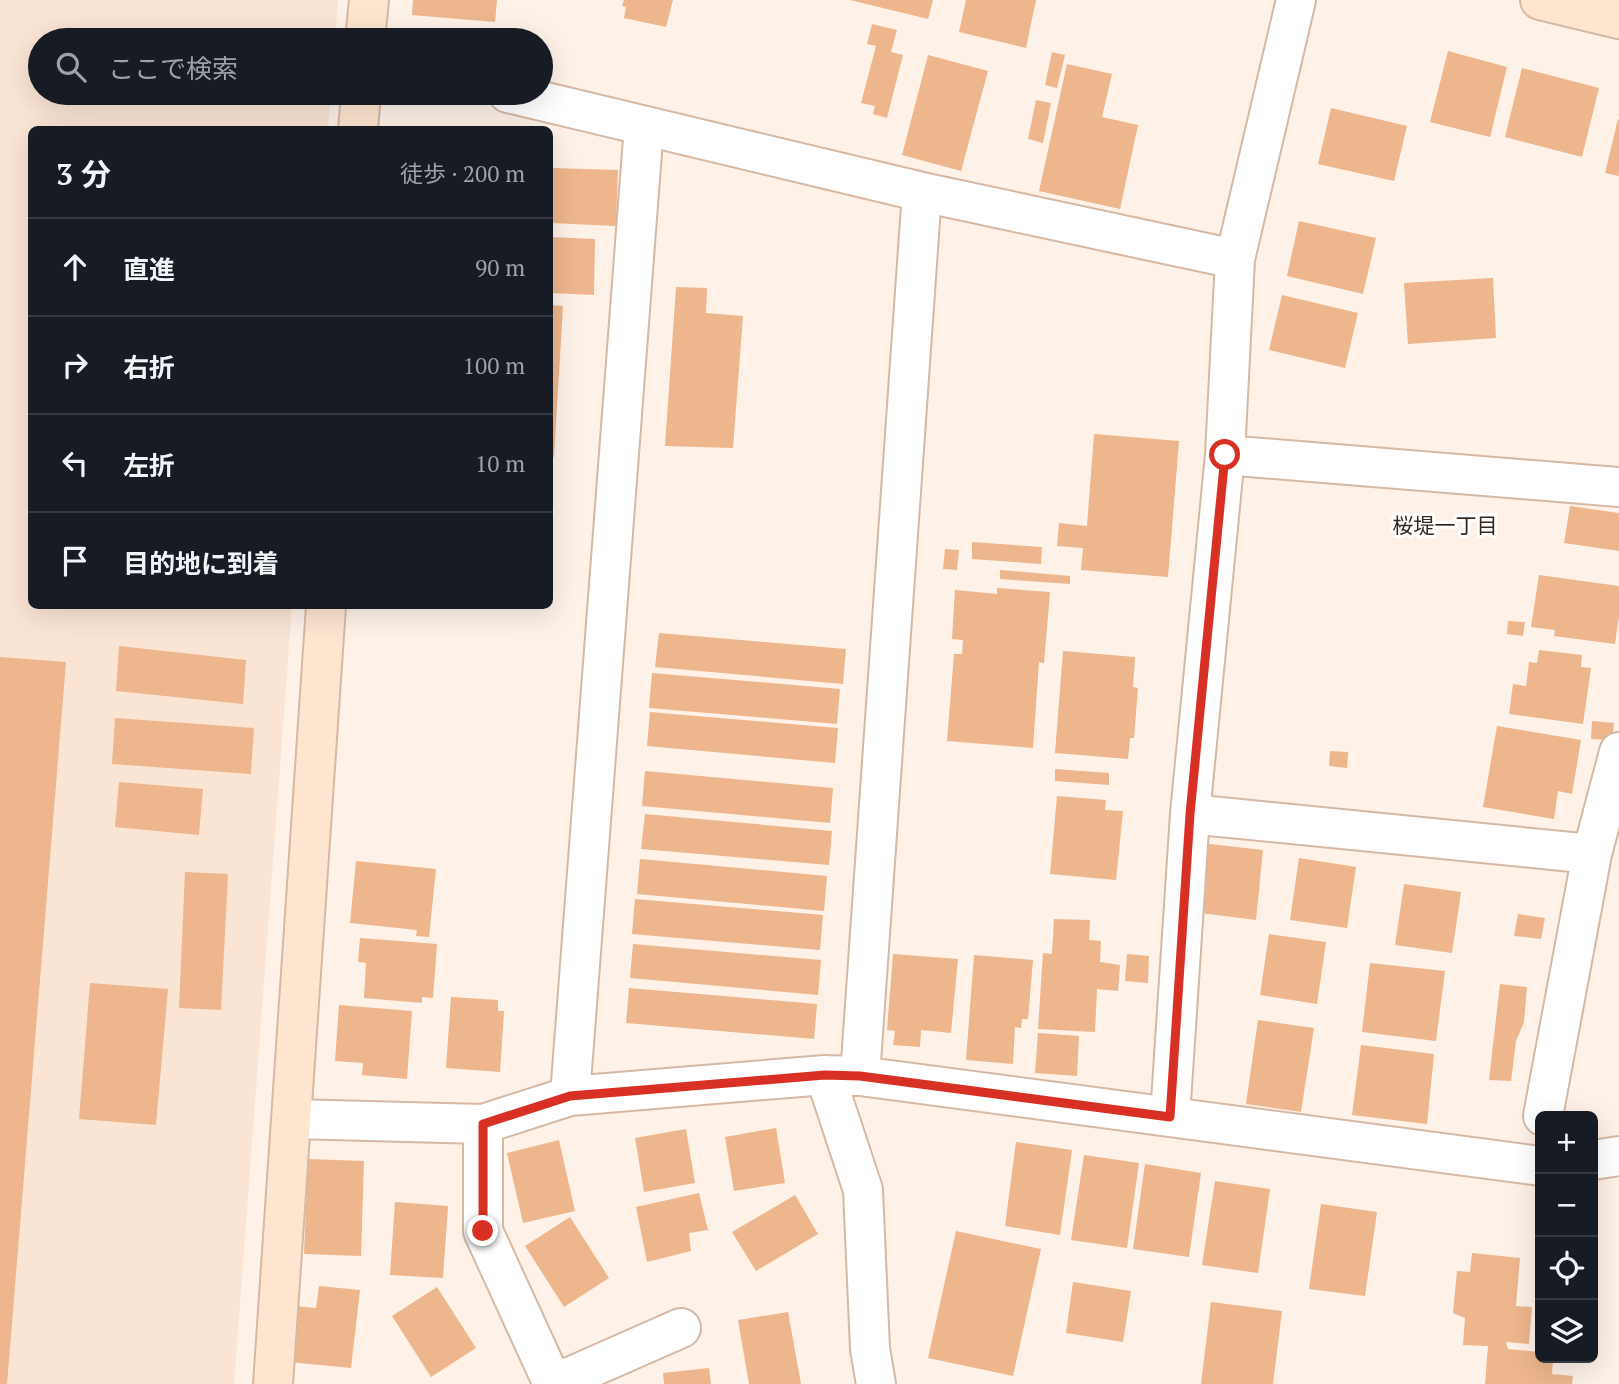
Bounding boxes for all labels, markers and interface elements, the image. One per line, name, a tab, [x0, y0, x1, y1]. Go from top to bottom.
search box	[28, 28, 553, 105]
icon: search	[52, 48, 90, 86]
text: ここで検索	[108, 51, 238, 85]
text: 3 分	[56, 154, 111, 194]
text: 徒歩 · 200 m	[400, 158, 525, 189]
icon: ahead	[56, 248, 94, 286]
text: 直進	[123, 252, 175, 286]
text: 90 m	[475, 252, 525, 283]
icon: right	[56, 346, 94, 384]
text: 右折	[123, 350, 175, 384]
text: 100 m	[463, 350, 525, 381]
route start	[1209, 439, 1240, 470]
icon: left	[56, 444, 94, 482]
text: 左折	[123, 448, 175, 482]
text: 10 m	[475, 448, 525, 479]
district label: 桜堤一丁目	[1393, 511, 1498, 539]
icon: arrive	[56, 542, 94, 580]
text: 目的地に到着	[123, 546, 279, 580]
map controls	[1535, 1111, 1598, 1363]
button: +	[1535, 1111, 1598, 1174]
button: −	[1535, 1174, 1598, 1237]
route end	[467, 1215, 498, 1246]
button: locate	[1535, 1237, 1598, 1300]
button: layers	[1535, 1300, 1598, 1363]

